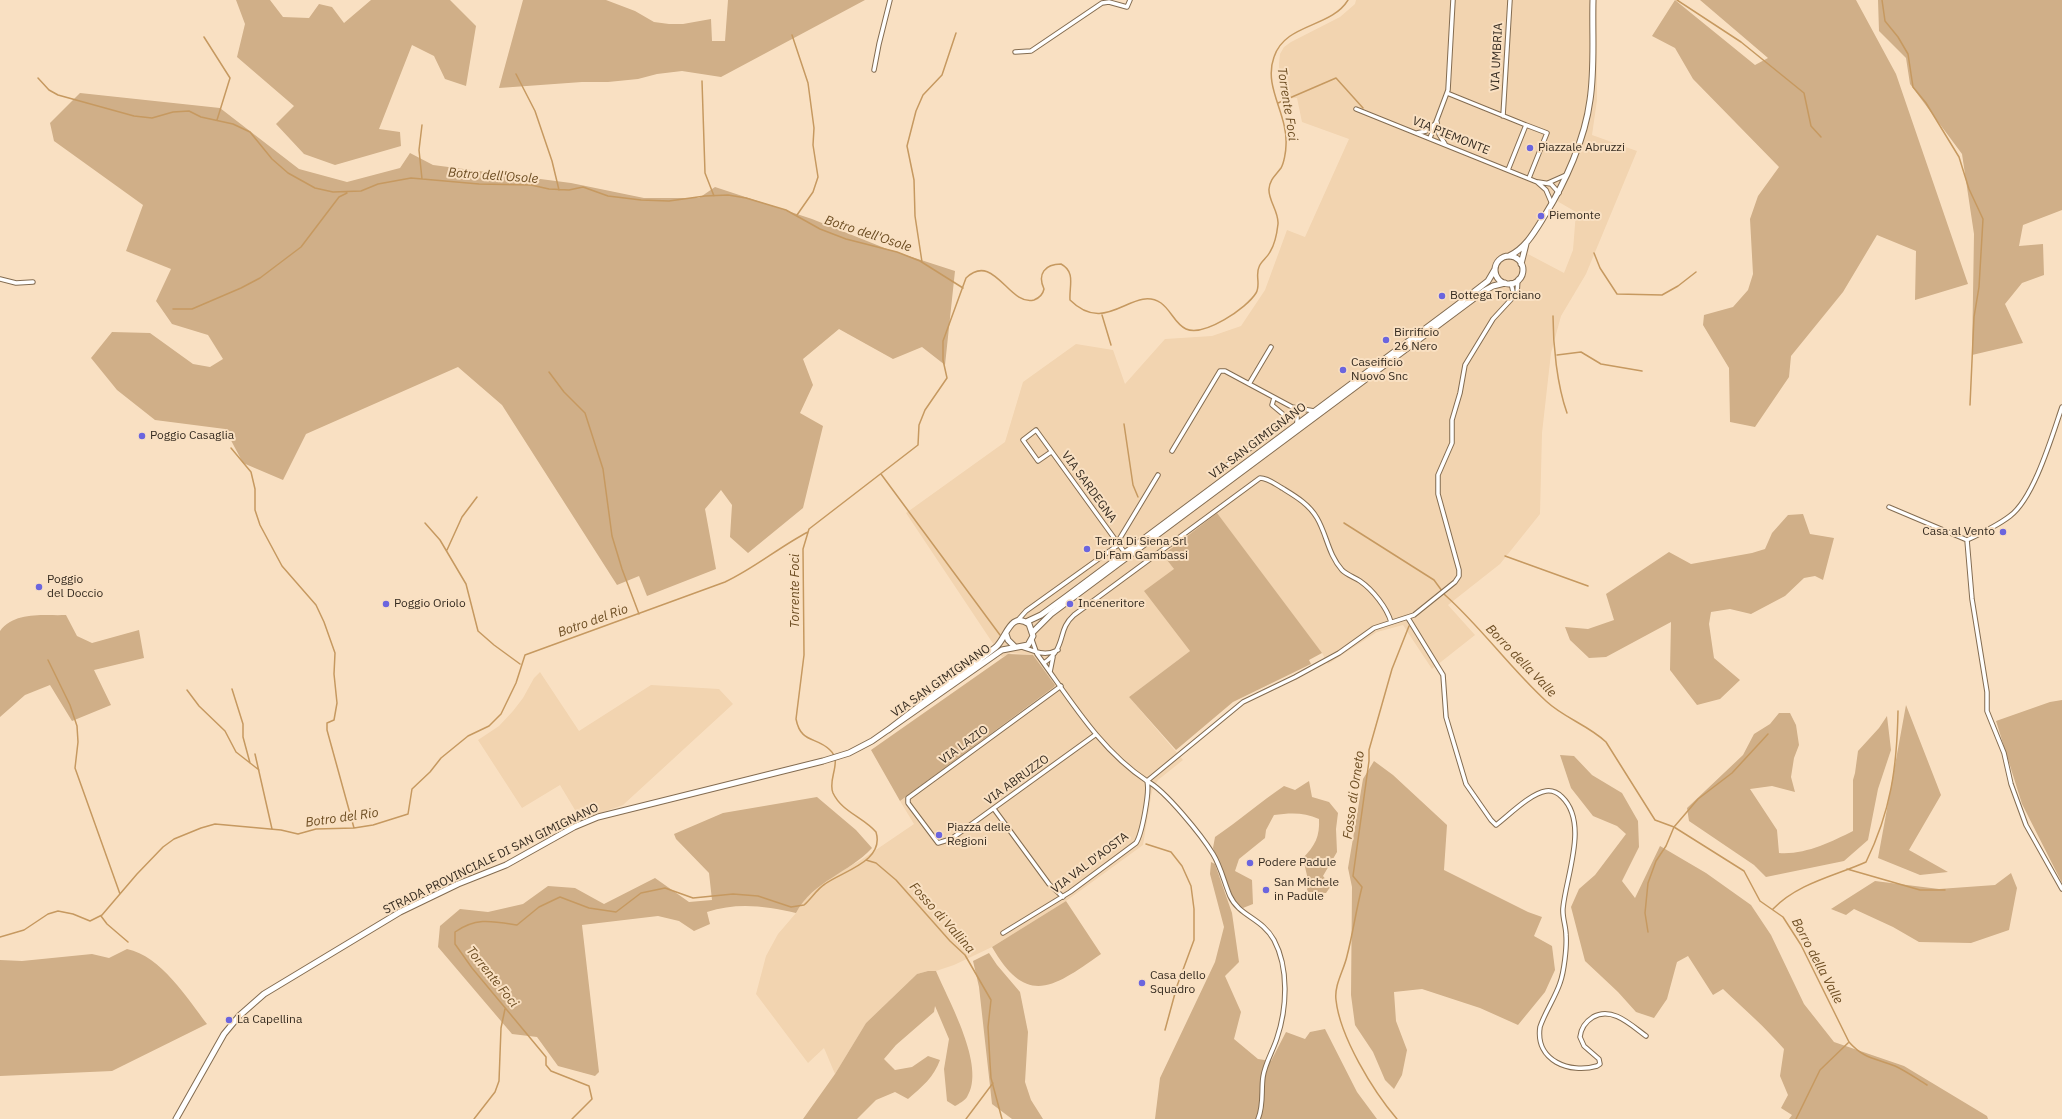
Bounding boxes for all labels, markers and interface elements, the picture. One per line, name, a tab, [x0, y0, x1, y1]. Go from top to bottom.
street label: VIA UMBRIA	[1488, 22, 1506, 92]
water label: Torrente Foci	[1273, 66, 1301, 142]
street label: VIA PIEMONTE	[1410, 114, 1492, 158]
place label: Piazzale Abruzzi	[1538, 141, 1625, 155]
marker: Piazzale Abruzzi	[1525, 143, 1535, 153]
water label: Botro dell'Osole	[447, 165, 539, 187]
place label: Piemonte	[1549, 209, 1601, 223]
marker: Piemonte	[1536, 211, 1546, 221]
water label: Botro dell'Osole	[823, 213, 913, 255]
place label: Bottega Torciano	[1450, 289, 1541, 303]
marker: Bottega Torciano	[1437, 291, 1447, 301]
place label: Birrificio 26 Nero	[1394, 326, 1439, 354]
marker: Birrificio 26 Nero	[1381, 335, 1391, 345]
place label: Caseificio Nuovo Snc	[1351, 356, 1408, 384]
marker: Caseificio Nuovo Snc	[1338, 365, 1348, 375]
street label: VIA SAN GIMIGNANO	[1207, 400, 1309, 482]
place label: Poggio Casaglia	[150, 429, 234, 443]
marker: Poggio Casaglia	[137, 431, 147, 441]
street label: VIA SARDEGNA	[1058, 449, 1120, 525]
place label: Casa al Vento	[1922, 525, 1995, 539]
marker: Casa al Vento	[1998, 527, 2008, 537]
place label: Terra Di Siena Srl Di Fam Gambassi	[1095, 535, 1188, 563]
marker: Terra Di Siena Srl Di Fam Gambassi	[1082, 544, 1092, 554]
water label: Torrente Foci	[787, 554, 803, 628]
place label: Poggio del Doccio	[47, 573, 103, 601]
marker: Poggio del Doccio	[34, 582, 44, 592]
place label: Poggio Oriolo	[394, 597, 466, 611]
place label: Inceneritore	[1078, 597, 1145, 611]
marker: Poggio Oriolo	[381, 599, 391, 609]
marker: Inceneritore	[1065, 599, 1075, 609]
water label: Botro del Rio	[556, 601, 630, 641]
water label: Borro della Valle	[1482, 621, 1560, 701]
street label: VIA SAN GIMIGNANO	[889, 641, 993, 721]
street label: VIA LAZIO	[937, 722, 991, 768]
water label: Fosso di Orneto	[1340, 750, 1368, 840]
street label: VIA ABRUZZO	[982, 752, 1052, 808]
street label: STRADA PROVINCIALE DI SAN GIMIGNANO	[381, 800, 601, 918]
water label: Botro del Rio	[304, 805, 380, 831]
place label: Piazza delle Regioni	[947, 821, 1011, 849]
street label: VIA VAL D'AOSTA	[1049, 829, 1131, 897]
marker: Piazza delle Regioni	[934, 830, 944, 840]
place label: Podere Padule	[1258, 856, 1336, 870]
marker: Podere Padule	[1245, 858, 1255, 868]
place label: San Michele in Padule	[1274, 876, 1339, 904]
water label: Fosso di Vallina	[906, 879, 978, 957]
marker: San Michele in Padule	[1261, 885, 1271, 895]
water label: Borro della Valle	[1788, 915, 1846, 1007]
water label: Torrente Foci	[463, 943, 521, 1011]
place label: Casa dello Squadro	[1150, 969, 1206, 997]
marker: Casa dello Squadro	[1137, 978, 1147, 988]
place label: La Capellina	[237, 1013, 302, 1027]
marker: La Capellina	[224, 1015, 234, 1025]

